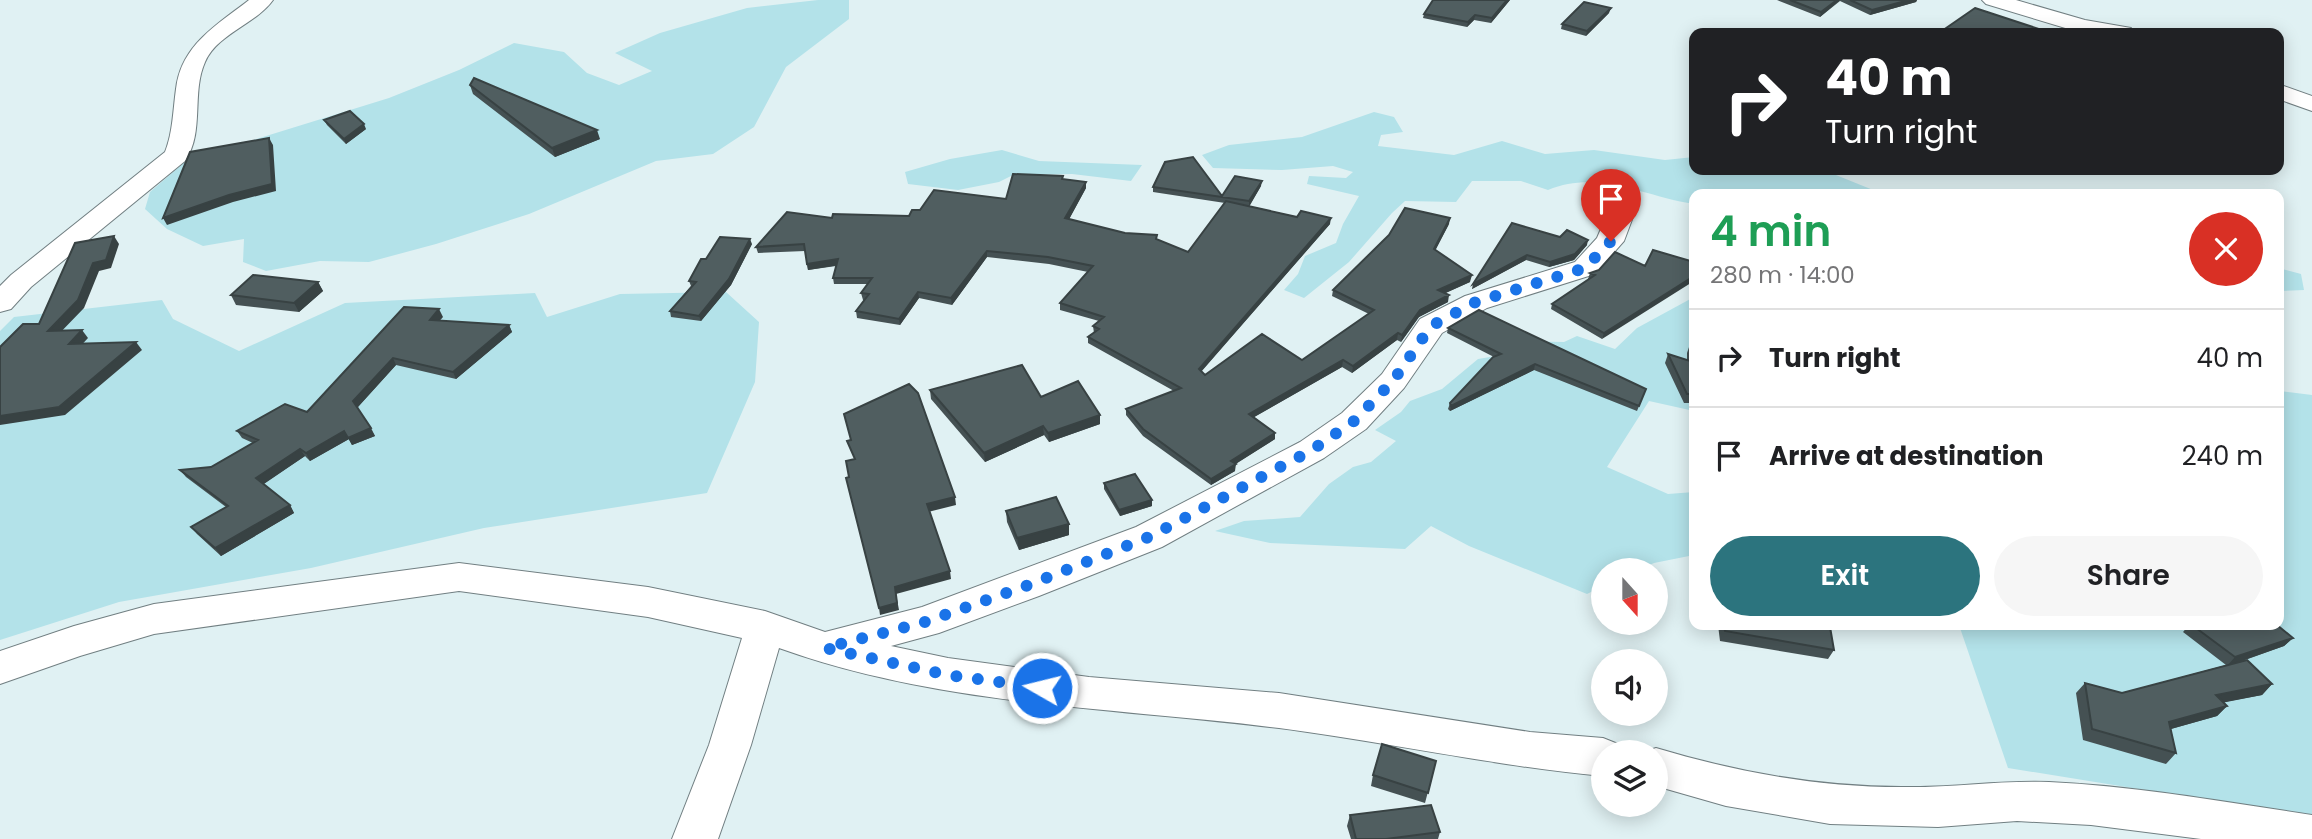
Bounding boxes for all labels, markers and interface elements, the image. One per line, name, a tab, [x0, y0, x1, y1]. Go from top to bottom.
text: 40 m	[1825, 44, 1952, 112]
icon: right	[1710, 56, 1801, 147]
text: Turn right	[1825, 109, 1977, 154]
pin	[1581, 169, 1641, 241]
icon: arrive	[1592, 180, 1630, 218]
text: 4 min	[1710, 202, 1831, 261]
button: close	[2189, 212, 2263, 286]
text: 280 m · 14:00	[1710, 259, 1855, 291]
icon: right	[1710, 339, 1748, 377]
text: Turn right	[1769, 340, 1901, 376]
text: 40 m	[2197, 340, 2263, 376]
icon: arrive	[1710, 437, 1748, 475]
text: Arrive at destination	[1769, 438, 2044, 474]
text: 240 m	[2182, 438, 2263, 474]
button: Exit	[1710, 536, 1980, 616]
button: Share	[1994, 536, 2263, 616]
north arrow	[1591, 558, 1668, 635]
map controls	[1591, 558, 1668, 817]
button: sound	[1591, 649, 1668, 726]
position arrow	[1005, 651, 1079, 725]
button: layers	[1591, 740, 1668, 817]

